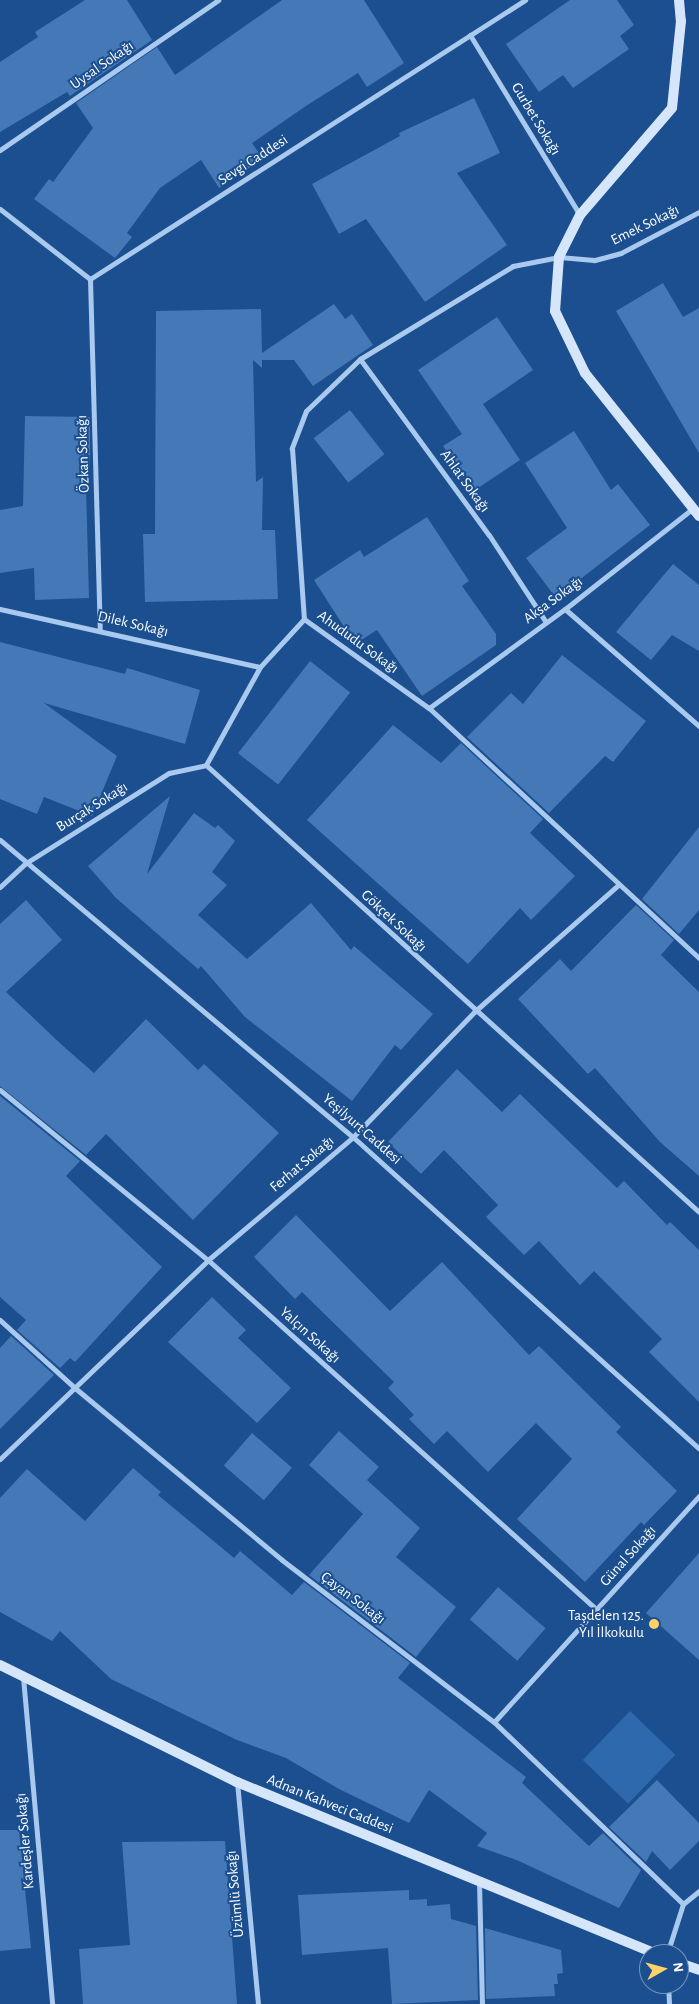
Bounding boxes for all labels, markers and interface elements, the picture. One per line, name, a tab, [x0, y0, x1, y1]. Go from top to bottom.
street label: Uysal Sokağı	[67, 37, 137, 93]
street label: Gurbet Sokağı	[507, 79, 565, 159]
street label: Sevgi Caddesi	[215, 131, 291, 189]
street label: Emek Sokağı	[608, 201, 682, 249]
street label: Özkan Sokağı	[73, 415, 93, 493]
street label: Ahlat Sokağı	[436, 446, 494, 516]
street label: Aksa Sokağı	[520, 572, 586, 628]
street label: Dilek Sokağı	[96, 607, 170, 641]
street label: Ahududu Sokağı	[314, 607, 402, 677]
street label: Burçak Sokağı	[53, 778, 131, 836]
street label: Gökçek Sokağı	[357, 886, 431, 956]
street label: Yeşilyurt Caddesi	[319, 1090, 405, 1168]
street label: Ferhat Sokağı	[266, 1132, 338, 1196]
street label: Yalçın Sokağı	[276, 1303, 344, 1367]
street label: Günal Sokağı	[596, 1522, 660, 1590]
street label: Çayan Sokağı	[317, 1568, 389, 1628]
place label: Taşdelen 125. Yıl İlkokulu	[568, 1606, 644, 1641]
marker: Taşdelen 125. Yıl İlkokulu	[648, 1618, 660, 1630]
street label: Adnan Kahveci Caddesi	[264, 1770, 396, 1838]
street label: Kardeşler Sokağı	[12, 1792, 38, 1890]
street label: Üzümlü Sokağı	[222, 1850, 248, 1938]
north arrow	[639, 1944, 689, 1994]
text: N	[670, 1962, 685, 1973]

